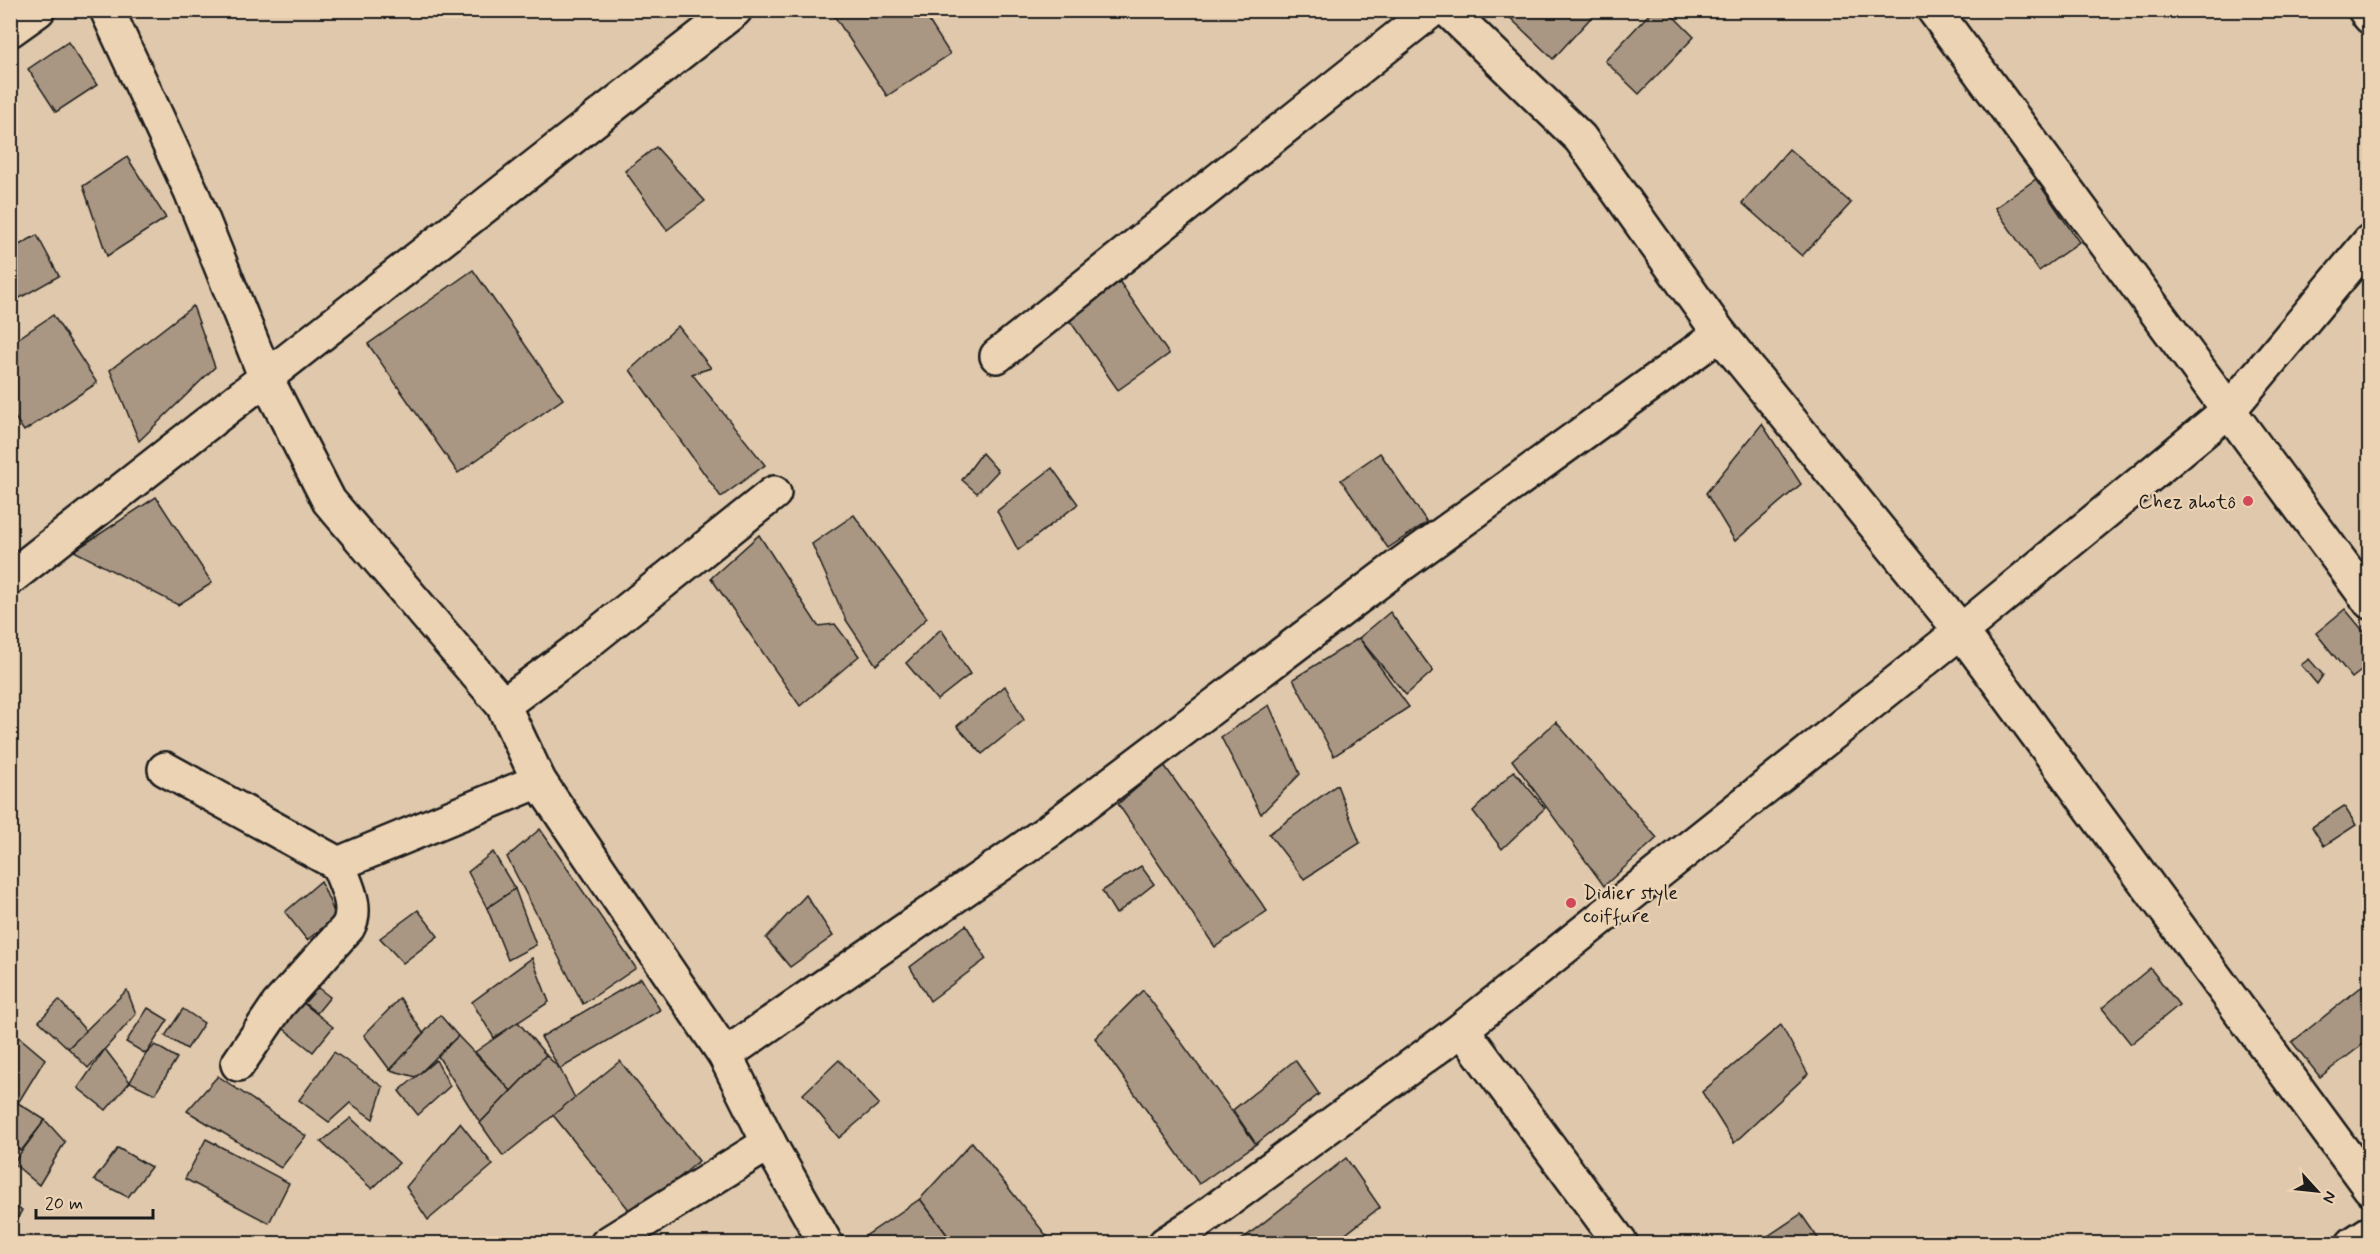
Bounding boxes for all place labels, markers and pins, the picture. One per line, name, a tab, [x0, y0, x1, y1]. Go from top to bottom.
place label: Chez ahotô	[2138, 489, 2236, 516]
marker: Chez ahotô	[2241, 494, 2255, 508]
place label: Didier style coiffure	[1583, 880, 1678, 930]
marker: Didier style coiffure	[1564, 896, 1578, 910]

